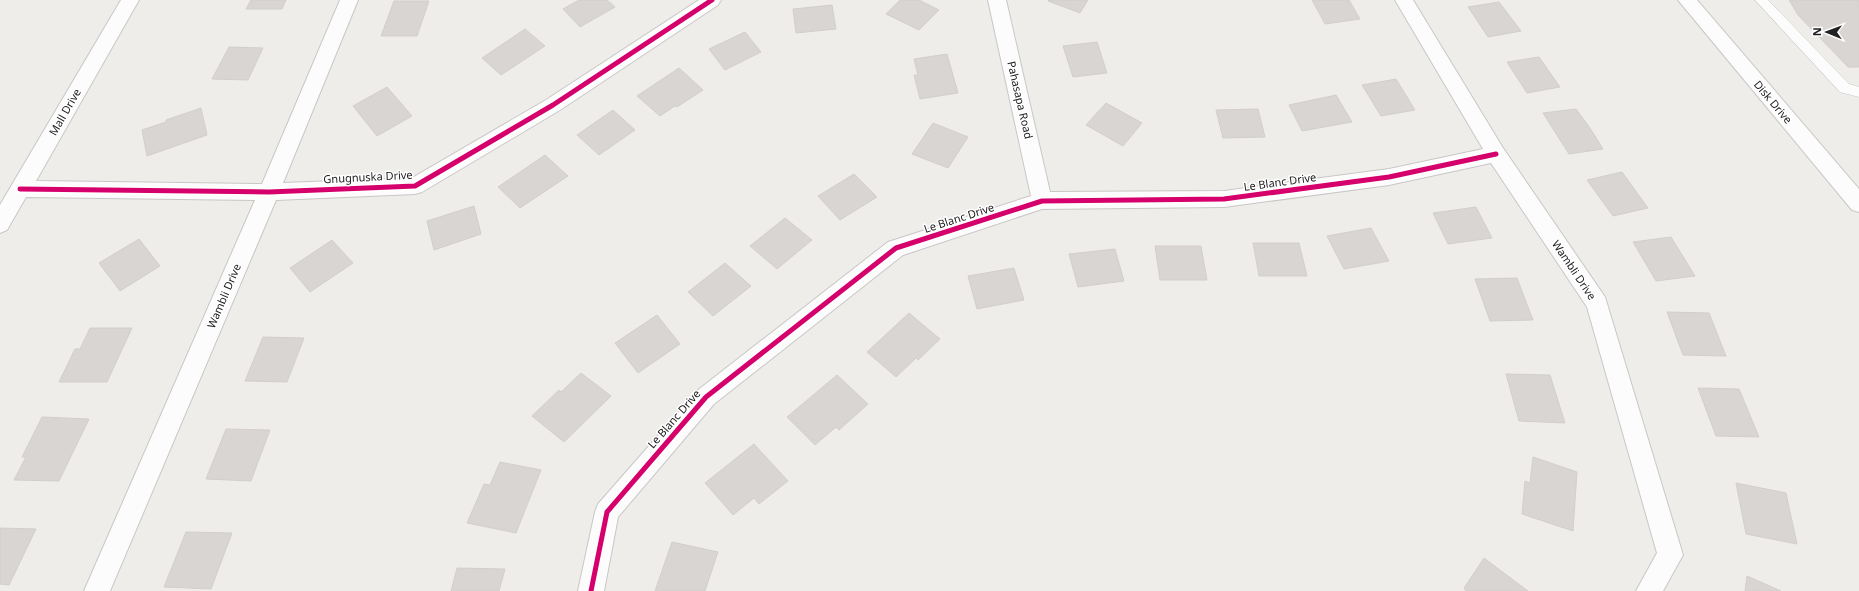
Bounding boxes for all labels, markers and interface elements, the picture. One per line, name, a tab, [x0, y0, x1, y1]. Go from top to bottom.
north arrow	[1807, 12, 1847, 52]
text: N	[1809, 27, 1824, 36]
street label: Pahasapa Road	[1004, 59, 1037, 140]
street label: Disk Drive	[1751, 77, 1796, 126]
street label: Mall Drive	[45, 86, 84, 138]
street label: Gnugnuska Drive	[323, 167, 413, 186]
street label: Le Blanc Drive	[1243, 169, 1317, 194]
street label: Le Blanc Drive	[922, 199, 996, 236]
street label: Wambli Drive	[1549, 237, 1600, 303]
street label: Wambli Drive	[203, 261, 244, 330]
street label: Le Blanc Drive	[644, 386, 703, 451]

